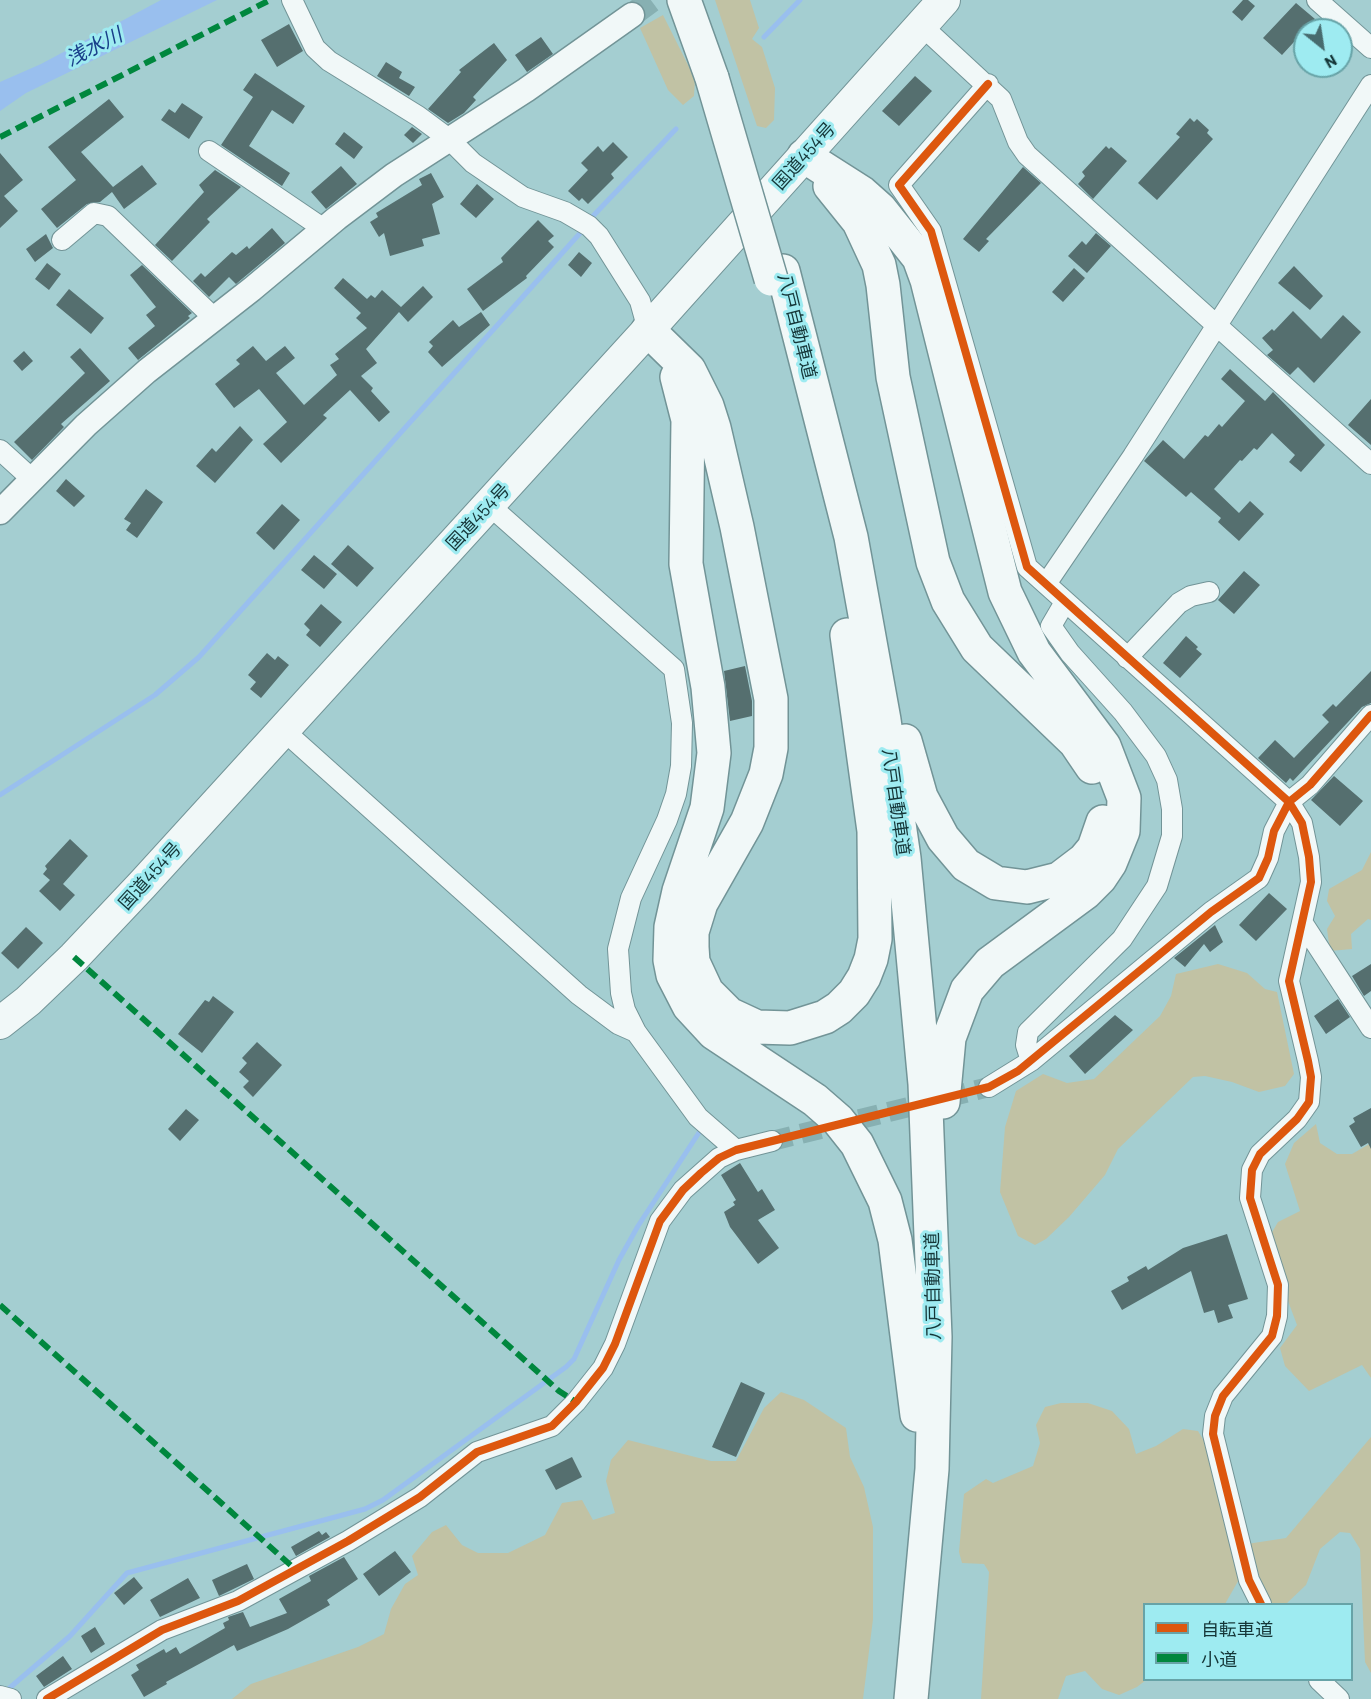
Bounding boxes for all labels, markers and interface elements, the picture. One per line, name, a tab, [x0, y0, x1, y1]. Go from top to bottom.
north arrow	[1293, 18, 1353, 78]
water label: 浅水川	[62, 23, 126, 71]
text: N	[1322, 51, 1341, 73]
street label: 国道454号	[768, 118, 840, 194]
street label: 八戸自動車道	[773, 271, 821, 381]
street label: 国道454号	[442, 479, 514, 555]
street label: 八戸自動車道	[878, 747, 914, 857]
street label: 国道454号	[114, 838, 186, 914]
street label: 八戸自動車道	[921, 1232, 945, 1340]
legend	[1143, 1603, 1353, 1681]
text: 自転車道	[1201, 1618, 1273, 1640]
text: 小道	[1201, 1648, 1237, 1670]

